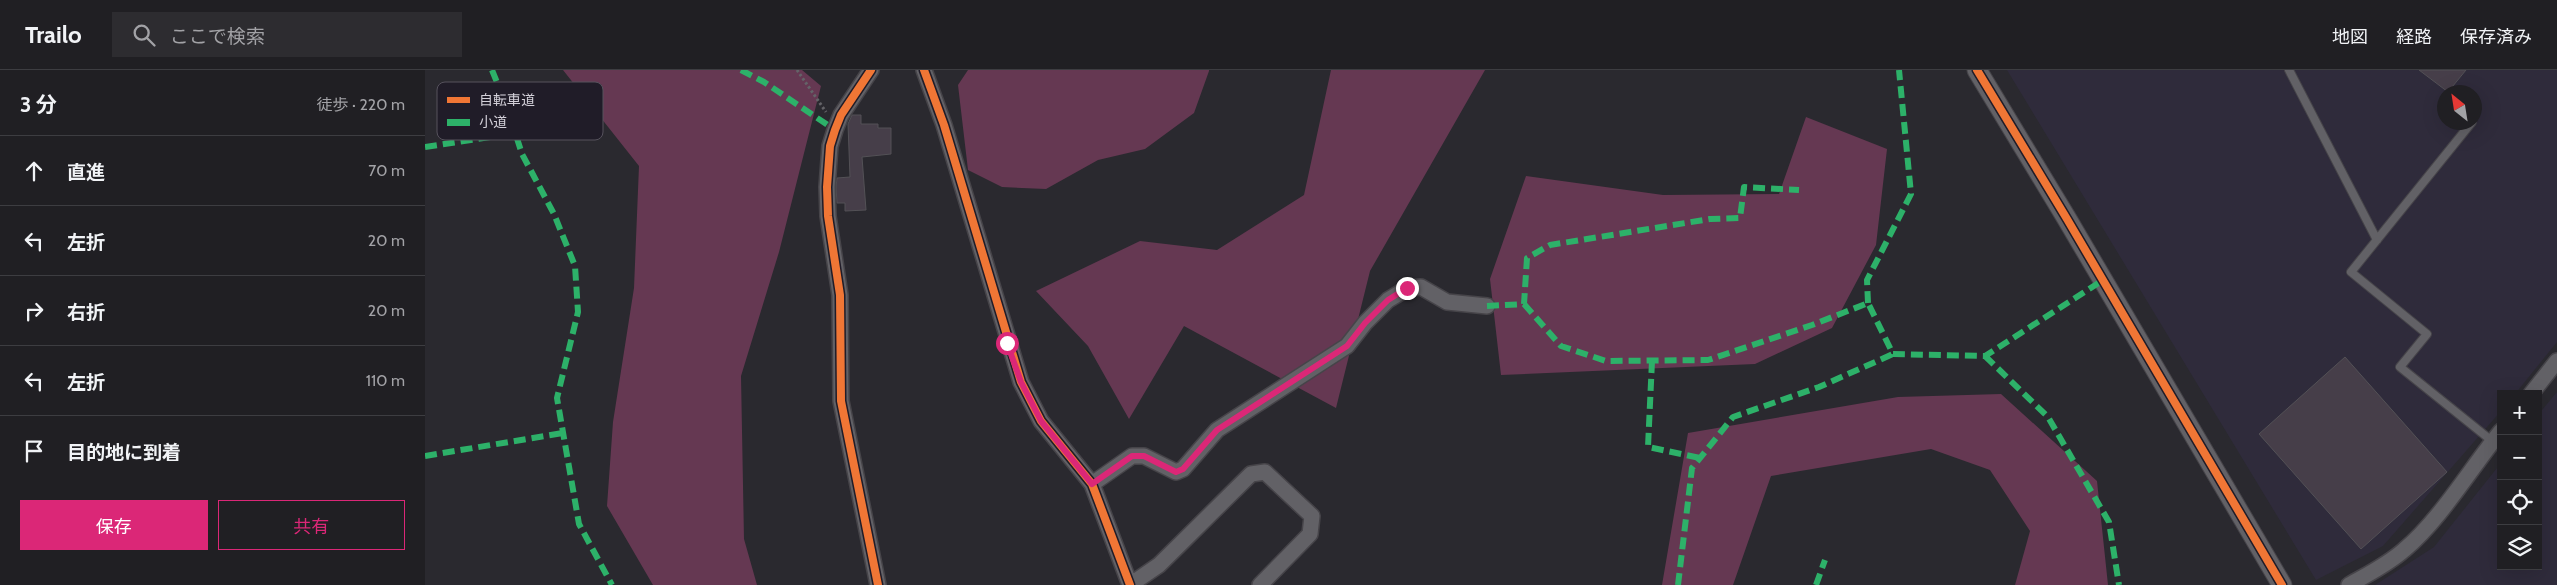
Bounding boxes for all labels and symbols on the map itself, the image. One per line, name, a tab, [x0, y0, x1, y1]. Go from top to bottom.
legend	[437, 82, 603, 140]
north arrow	[2437, 85, 2482, 130]
text: 自転車道	[479, 91, 535, 109]
text: 小道	[479, 113, 507, 131]
route end	[1396, 277, 1419, 300]
route start	[996, 332, 1019, 355]

